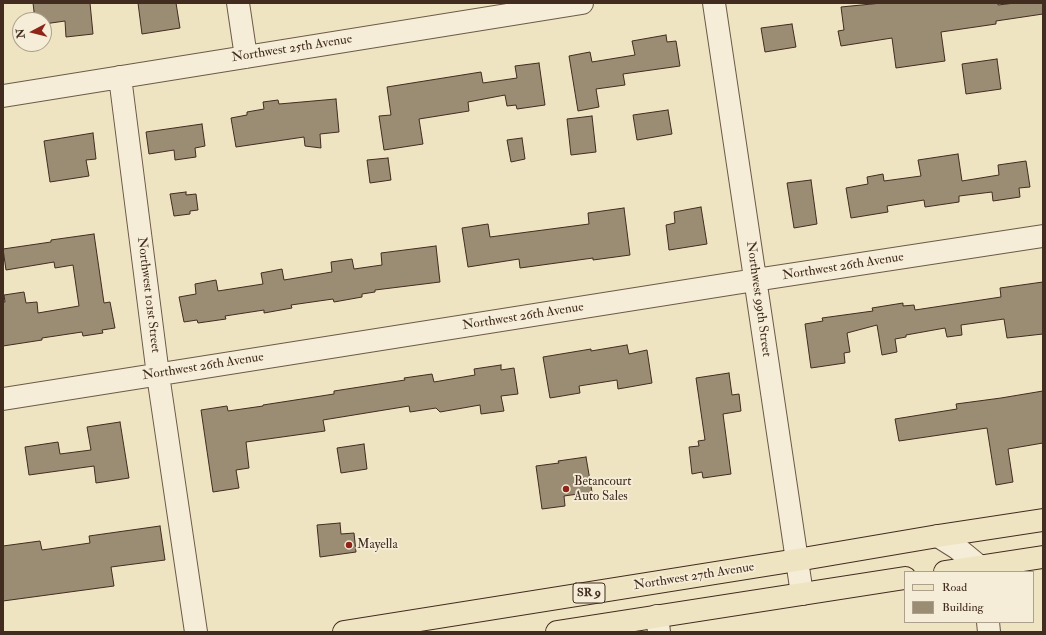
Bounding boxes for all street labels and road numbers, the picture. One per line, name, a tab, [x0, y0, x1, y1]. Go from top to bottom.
street label: Northwest 25th Avenue	[231, 32, 353, 66]
street label: Northwest 101st Street	[133, 236, 163, 354]
street label: Northwest 99th Street	[742, 240, 774, 358]
street label: Northwest 26th Avenue	[781, 250, 905, 284]
street label: Northwest 26th Avenue	[461, 300, 585, 334]
street label: Northwest 26th Avenue	[141, 350, 265, 384]
street label: Northwest 27th Avenue	[633, 560, 755, 594]
road number: SR 9	[573, 583, 605, 603]

